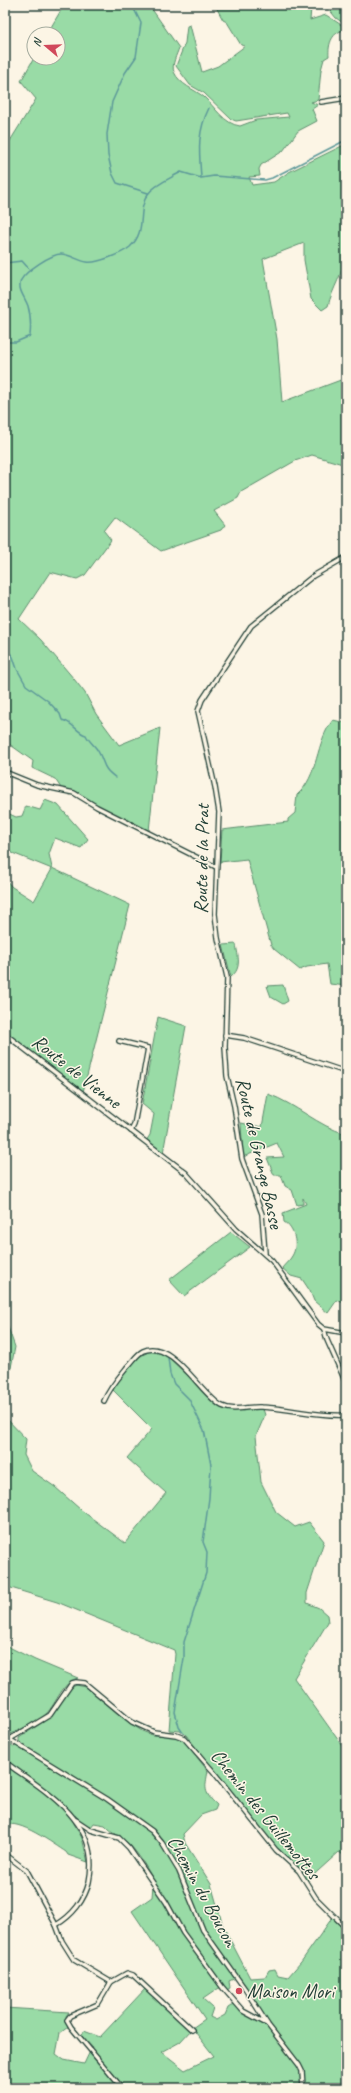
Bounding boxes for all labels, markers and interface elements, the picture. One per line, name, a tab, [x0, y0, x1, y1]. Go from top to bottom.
north arrow	[26, 26, 66, 66]
text: N	[29, 35, 45, 48]
street label: Route de la Prat	[188, 802, 215, 914]
street label: Route de Vienne	[27, 1029, 128, 1115]
street label: Route de Grange Basse	[230, 1075, 289, 1232]
street label: Chemin des Guillemottes	[205, 1744, 327, 1886]
street label: Chemin du Boucon	[162, 1831, 244, 1952]
place label: Maison Mori	[247, 1979, 336, 2004]
marker: Maison Mori	[234, 1986, 244, 1996]

